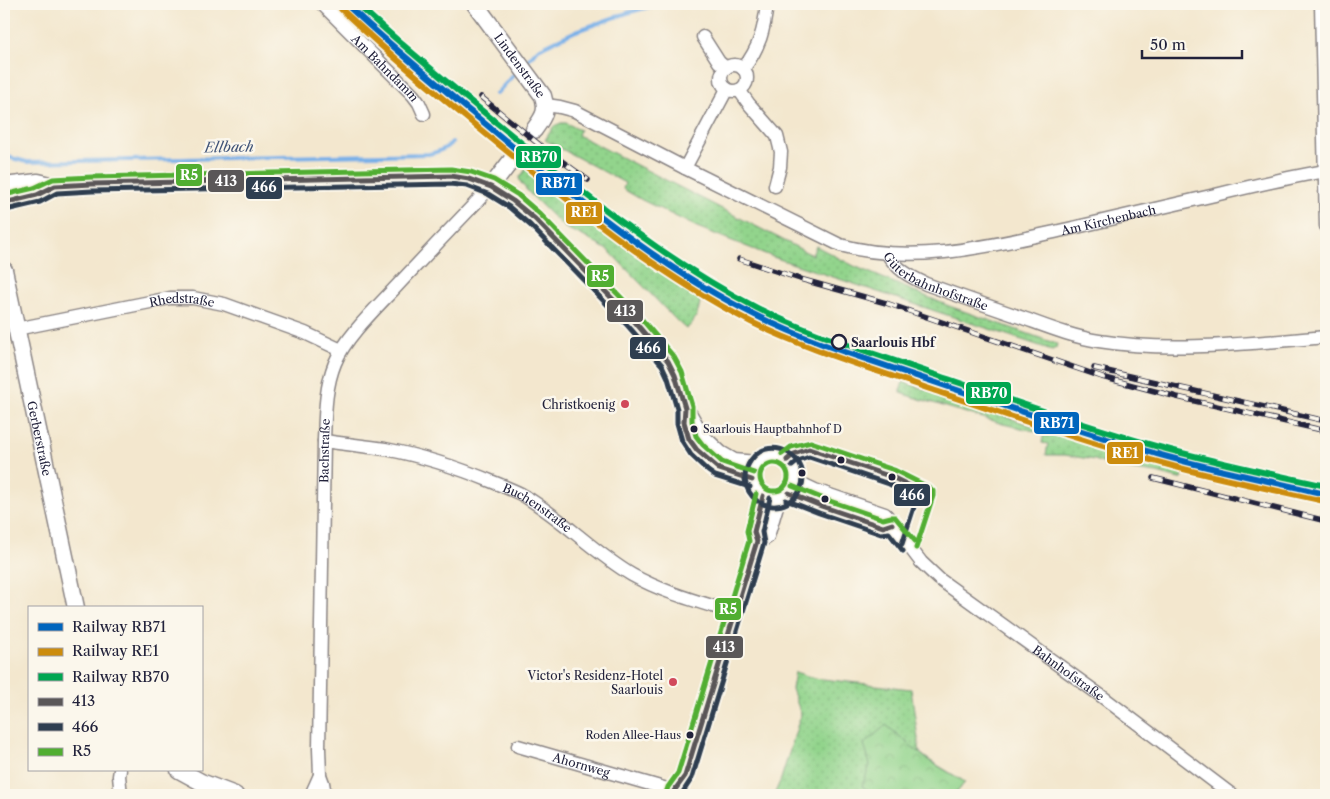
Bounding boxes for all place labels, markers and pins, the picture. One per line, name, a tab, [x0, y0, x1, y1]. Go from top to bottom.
marker: Saarlouis Hbf	[831, 334, 847, 350]
place label: Saarlouis Hbf	[851, 335, 937, 350]
place label: Christkoenig	[542, 397, 616, 412]
marker: Christkoenig	[619, 398, 631, 410]
place label: Saarlouis Hauptbahnhof D	[703, 422, 842, 436]
marker: Saarlouis Hauptbahnhof D	[689, 424, 699, 434]
unlabelled marker	[836, 455, 846, 465]
unlabelled marker	[797, 468, 807, 478]
unlabelled marker	[887, 472, 897, 482]
unlabelled marker	[820, 494, 830, 504]
place label: Victor's Residenz-Hotel Saarlouis	[527, 668, 663, 697]
marker: Victor's Residenz-Hotel Saarlouis	[667, 676, 679, 688]
place label: Roden Allee-Haus	[585, 728, 681, 742]
marker: Roden Allee-Haus	[685, 730, 695, 740]

